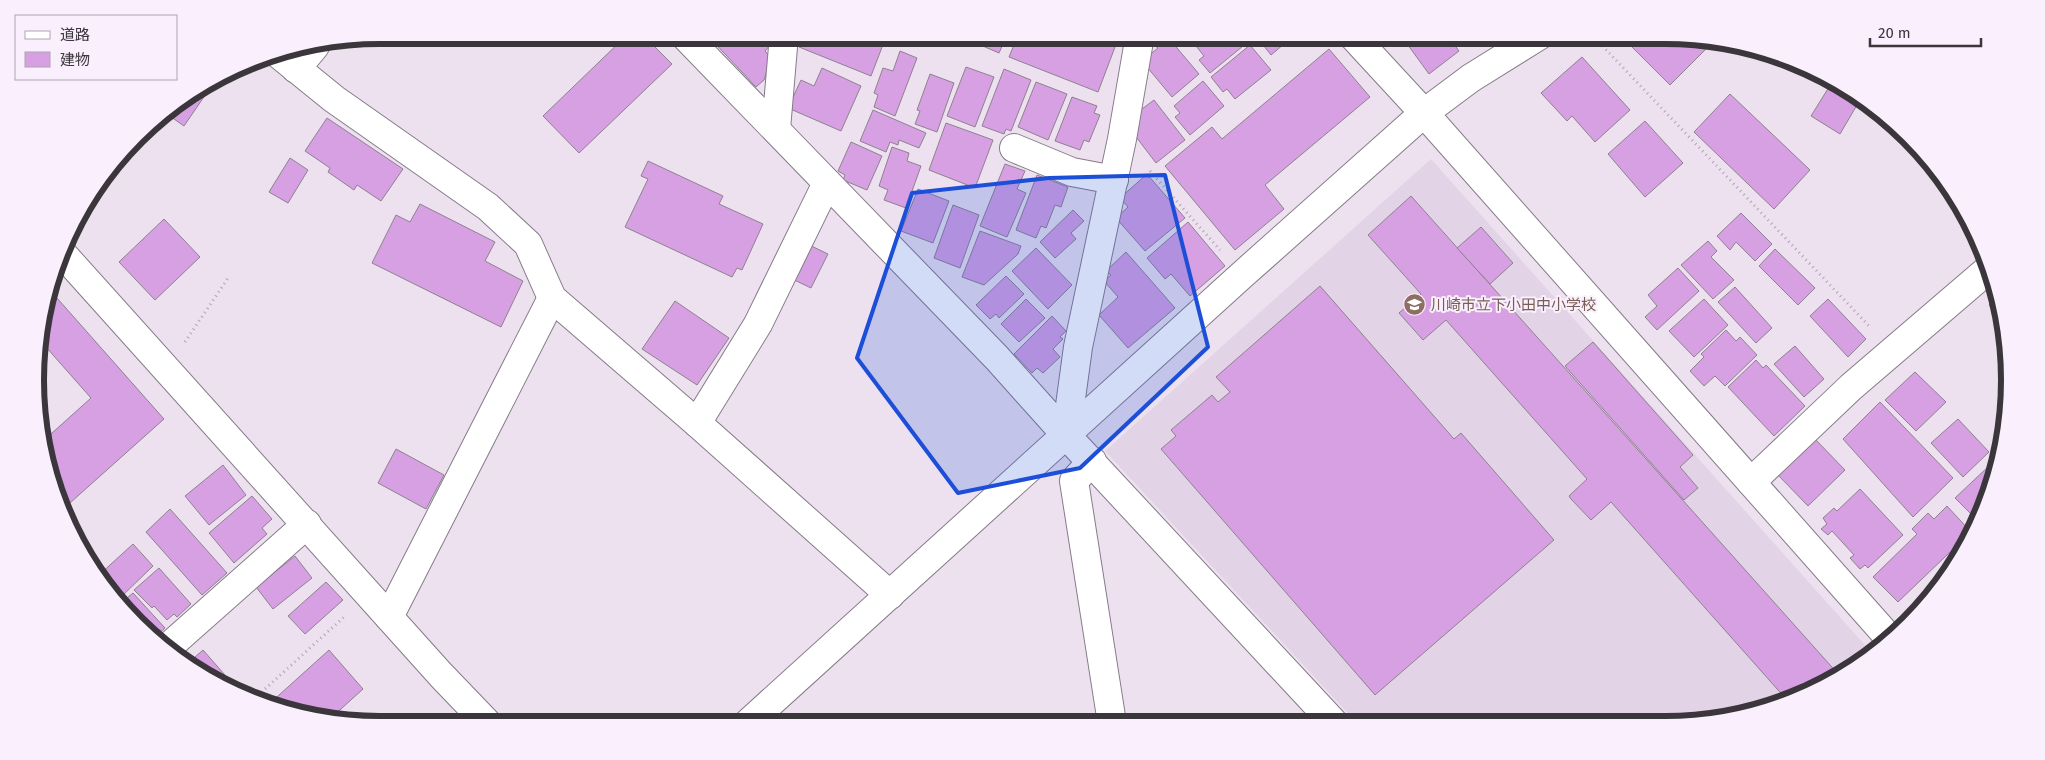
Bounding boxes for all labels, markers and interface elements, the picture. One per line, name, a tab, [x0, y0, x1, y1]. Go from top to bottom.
legend	[15, 15, 178, 80]
scale bar	[1870, 15, 1981, 47]
text: 20 m	[1878, 24, 1911, 42]
text: 道路	[60, 26, 90, 44]
text: 建物	[60, 51, 90, 69]
school or university icon: 川崎市立下小田中小学校	[1403, 293, 1427, 317]
place label: 川崎市立下小田中小学校	[1431, 296, 1596, 314]

